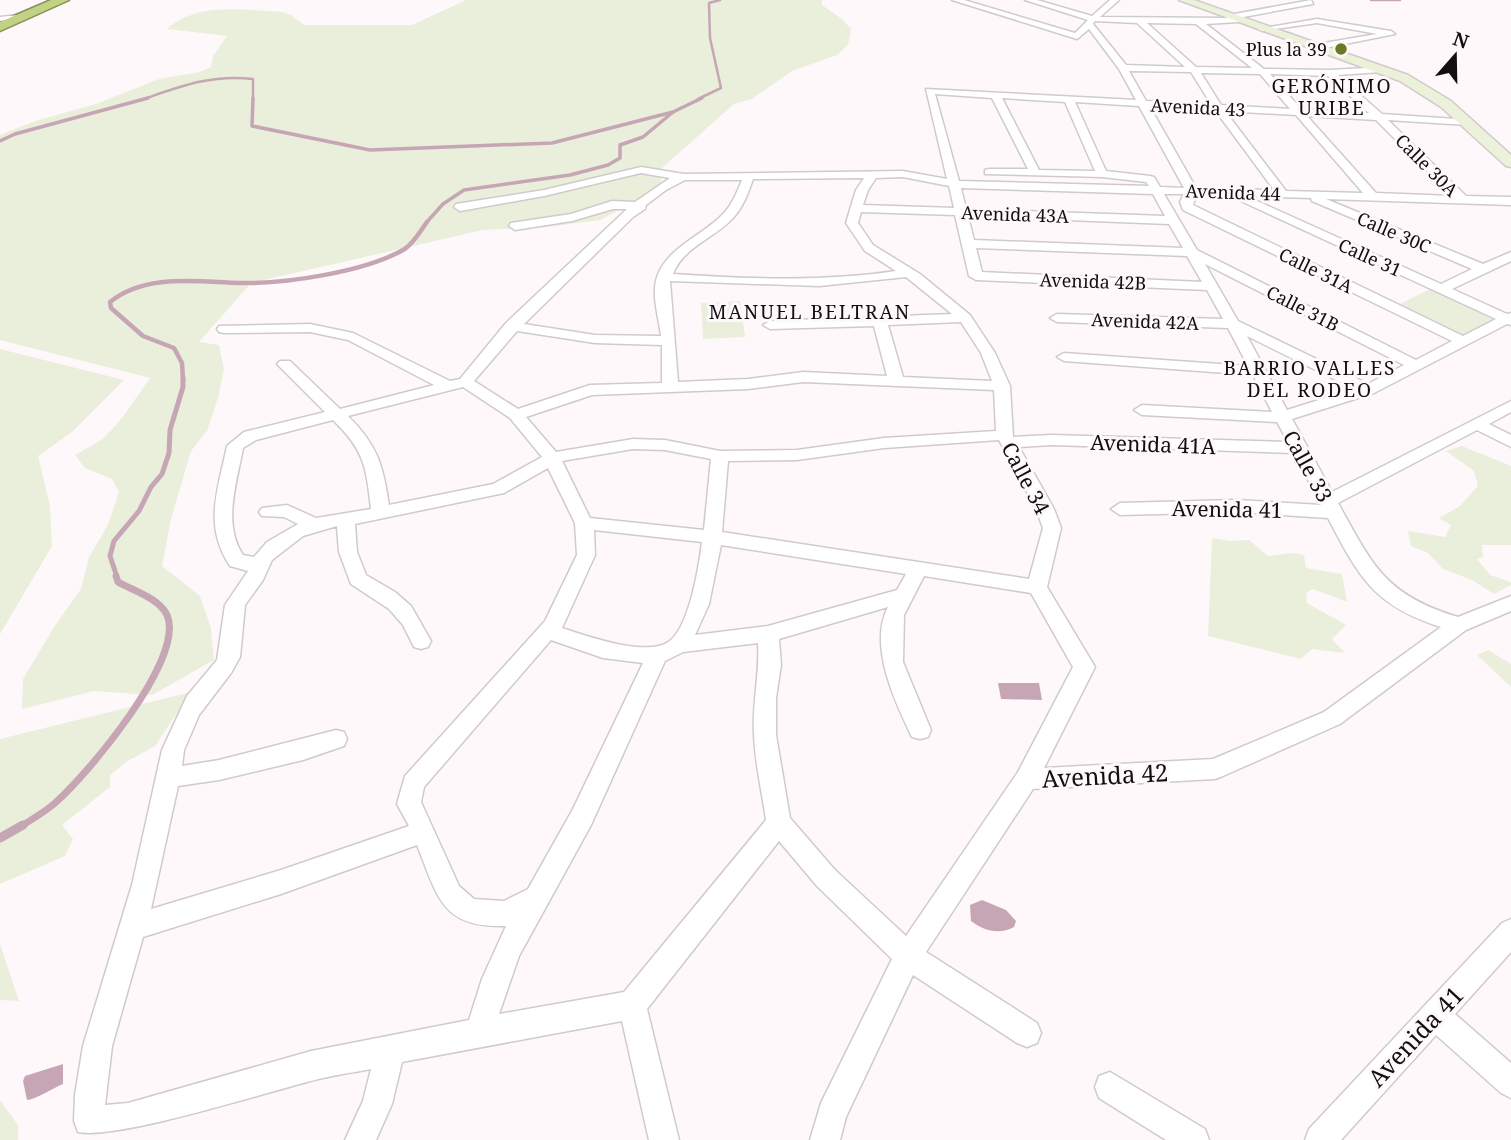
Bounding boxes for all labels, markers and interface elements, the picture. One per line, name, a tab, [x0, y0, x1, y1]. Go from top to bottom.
north arrow	[1420, 21, 1490, 91]
text: N	[1449, 25, 1472, 55]
place label: Plus la 39	[1246, 37, 1327, 61]
marker: Plus la 39	[1333, 41, 1349, 57]
district label: GERÓNIMO URIBE	[1272, 73, 1392, 121]
street label: Avenida 43	[1150, 93, 1246, 121]
street label: Calle 30A	[1390, 128, 1464, 202]
street label: Avenida 44	[1185, 178, 1281, 206]
street label: Avenida 43A	[961, 200, 1070, 228]
street label: Calle 30C	[1353, 206, 1435, 258]
street label: Calle 31	[1335, 232, 1405, 282]
street label: Calle 31A	[1275, 242, 1357, 298]
street label: Avenida 42B	[1039, 267, 1147, 295]
street label: Calle 31B	[1263, 279, 1343, 337]
district label: MANUEL BELTRAN	[709, 299, 911, 325]
street label: Avenida 42A	[1091, 307, 1200, 335]
district label: BARRIO VALLES DEL RODEO	[1224, 355, 1396, 403]
street label: Calle 33	[1277, 425, 1339, 507]
street label: Avenida 41A	[1090, 428, 1216, 460]
street label: Calle 34	[995, 437, 1057, 519]
street label: Avenida 41	[1171, 494, 1283, 524]
street label: Avenida 42	[1041, 755, 1169, 795]
street label: Avenida 41	[1360, 978, 1470, 1094]

